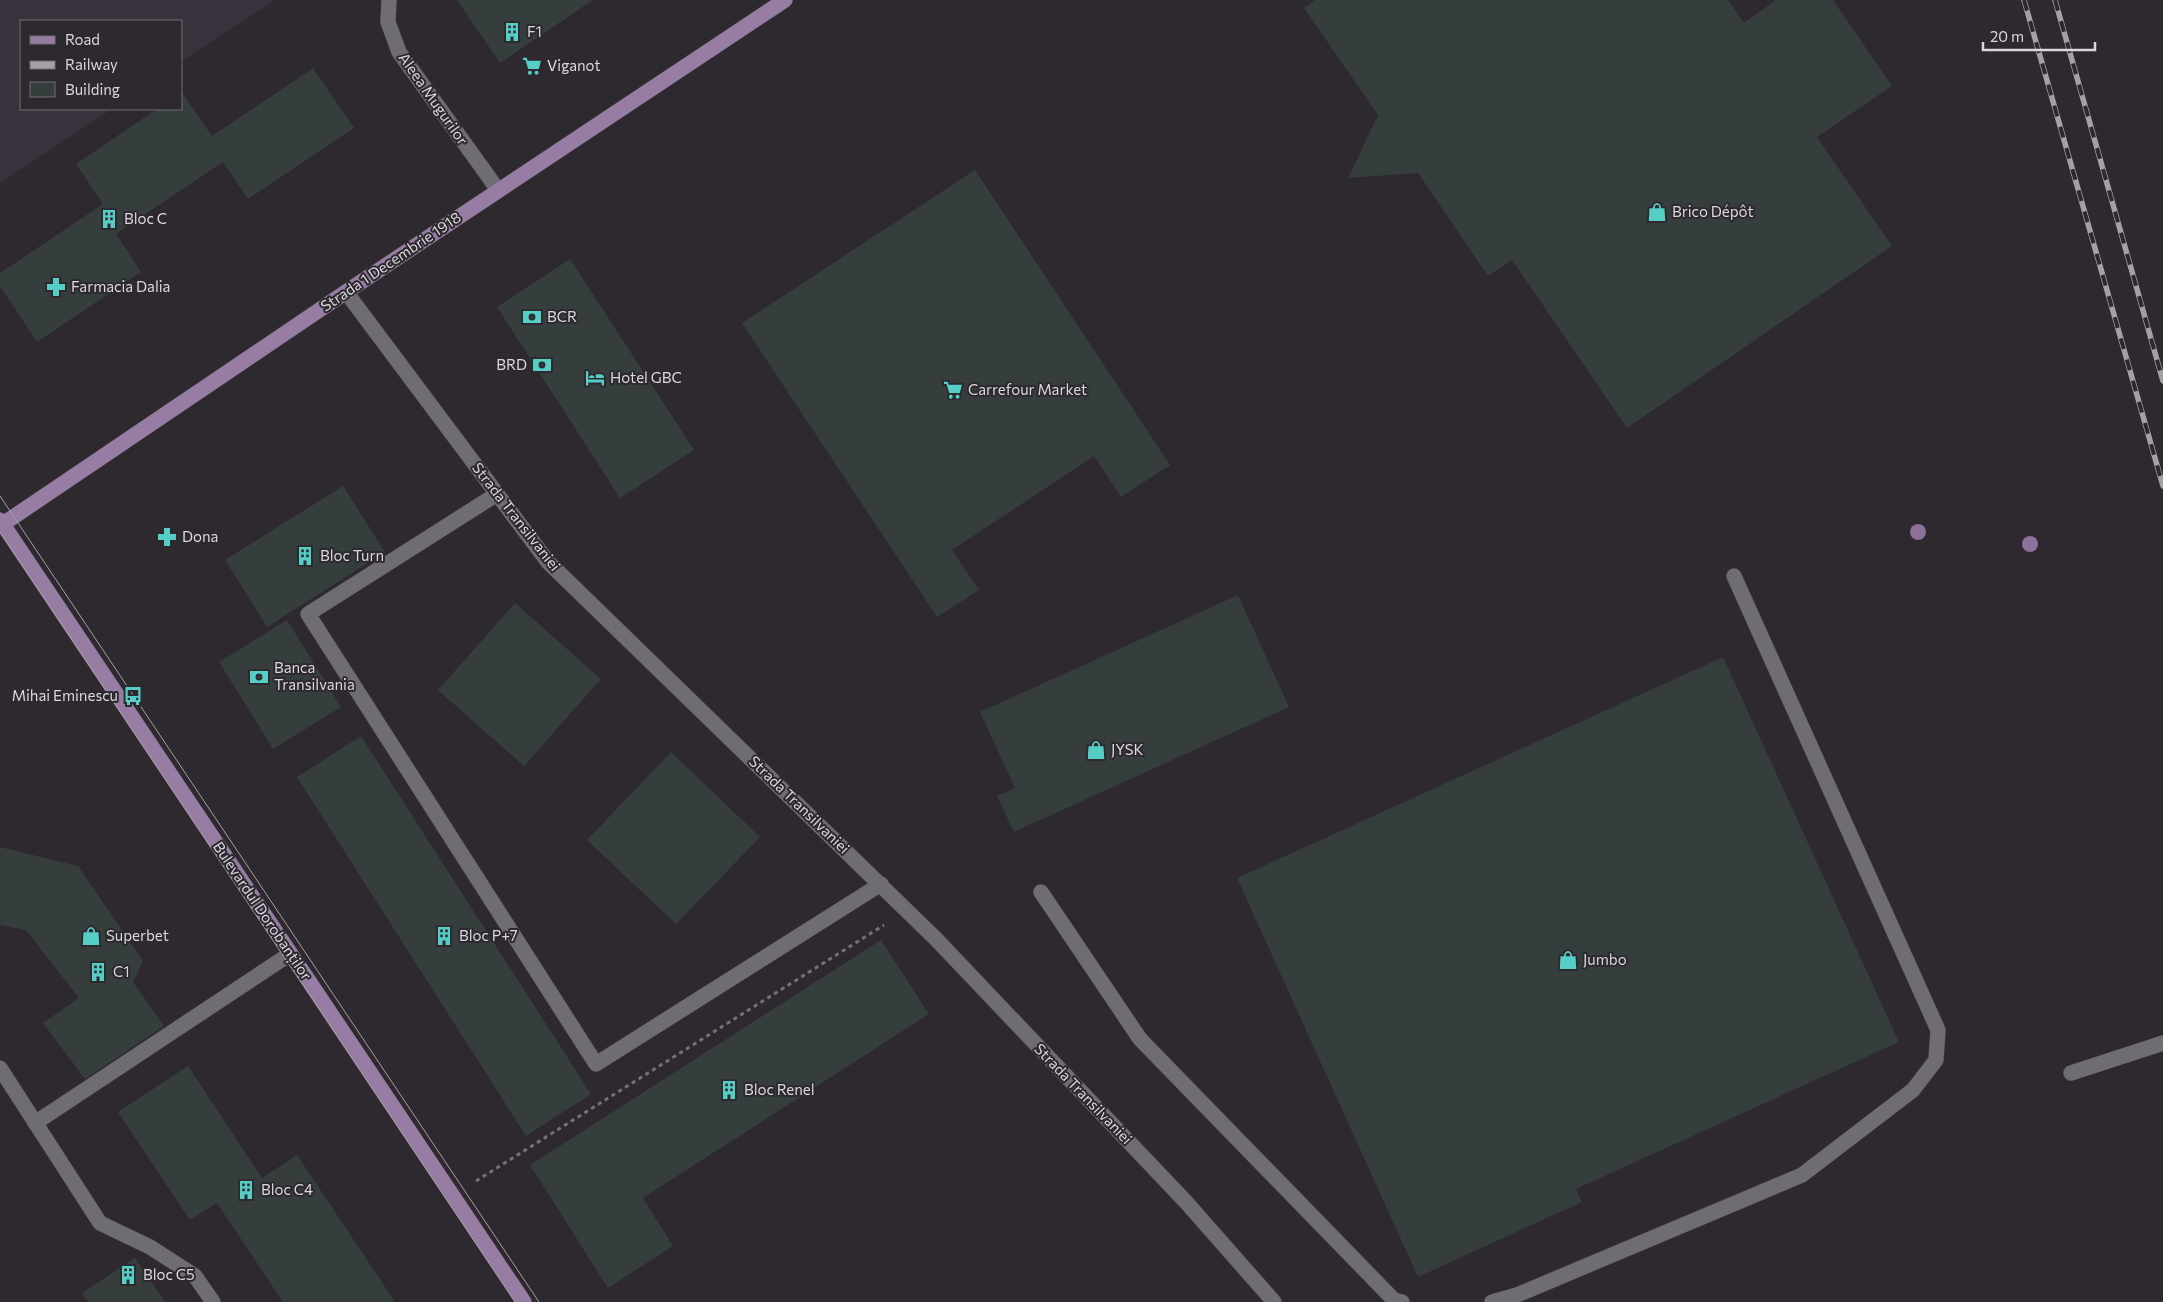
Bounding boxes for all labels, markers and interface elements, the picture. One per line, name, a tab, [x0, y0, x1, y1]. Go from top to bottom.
legend	[20, 20, 182, 110]
scale bar	[1983, 20, 2096, 52]
building icon: F1	[501, 21, 523, 43]
place label: F1	[527, 22, 542, 40]
text: 20 m	[1990, 27, 2024, 45]
text: Road	[65, 30, 100, 48]
street label: Aleea Mugurilor	[395, 49, 472, 148]
text: Railway	[65, 55, 118, 73]
supermarket icon: Viganot	[521, 55, 543, 77]
place label: Viganot	[547, 56, 601, 74]
text: Building	[65, 80, 120, 98]
shop icon: Brico Dépôt	[1646, 201, 1668, 223]
place label: Brico Dépôt	[1672, 202, 1754, 220]
building icon: Bloc C	[98, 208, 120, 230]
street label: Strada 1 Decembrie 1918	[317, 208, 464, 315]
place label: Bloc C	[124, 209, 167, 227]
pharmacy icon: Farmacia Dalia	[45, 276, 67, 298]
place label: Farmacia Dalia	[71, 277, 170, 295]
bank icon: BCR	[521, 306, 543, 328]
place label: BCR	[547, 307, 577, 325]
bank icon: BRD	[531, 354, 553, 376]
place label: BRD	[496, 355, 527, 373]
hotel icon: Hotel GBC	[584, 367, 606, 389]
place label: Hotel GBC	[610, 368, 682, 386]
supermarket icon: Carrefour Market	[942, 379, 964, 401]
place label: Carrefour Market	[968, 380, 1087, 398]
street label: Strada Transilvaniei	[469, 459, 565, 574]
pharmacy icon: Dona	[156, 526, 178, 548]
place label: Dona	[182, 527, 218, 545]
building icon: Bloc Turn	[294, 545, 316, 567]
place label: Bloc Turn	[320, 546, 384, 564]
place label: Banca Transilvania	[274, 658, 355, 693]
bank icon: Banca Transilvania	[248, 666, 270, 688]
bus stop icon: Mihai Eminescu	[122, 685, 144, 707]
place label: Mihai Eminescu	[12, 686, 118, 704]
shop icon: JYSK	[1085, 739, 1107, 761]
place label: JYSK	[1111, 740, 1144, 758]
street label: Strada Transilvaniei	[746, 752, 854, 857]
street label: Bulevardul Dorobanților	[208, 838, 316, 984]
shop icon: Superbet	[80, 925, 102, 947]
building icon: Bloc P+7	[433, 925, 455, 947]
place label: Superbet	[106, 926, 169, 944]
place label: Bloc P+7	[459, 926, 518, 944]
shop icon: Jumbo	[1557, 949, 1579, 971]
place label: Jumbo	[1583, 950, 1627, 968]
building icon: C1	[87, 961, 109, 983]
place label: C1	[113, 962, 130, 980]
street label: Strada Transilvaniei	[1031, 1039, 1136, 1147]
building icon: Bloc Renel	[718, 1079, 740, 1101]
place label: Bloc Renel	[744, 1080, 815, 1098]
building icon: Bloc C4	[235, 1179, 257, 1201]
place label: Bloc C4	[261, 1180, 313, 1198]
building icon: Bloc C5	[117, 1264, 139, 1286]
place label: Bloc C5	[143, 1265, 195, 1283]

